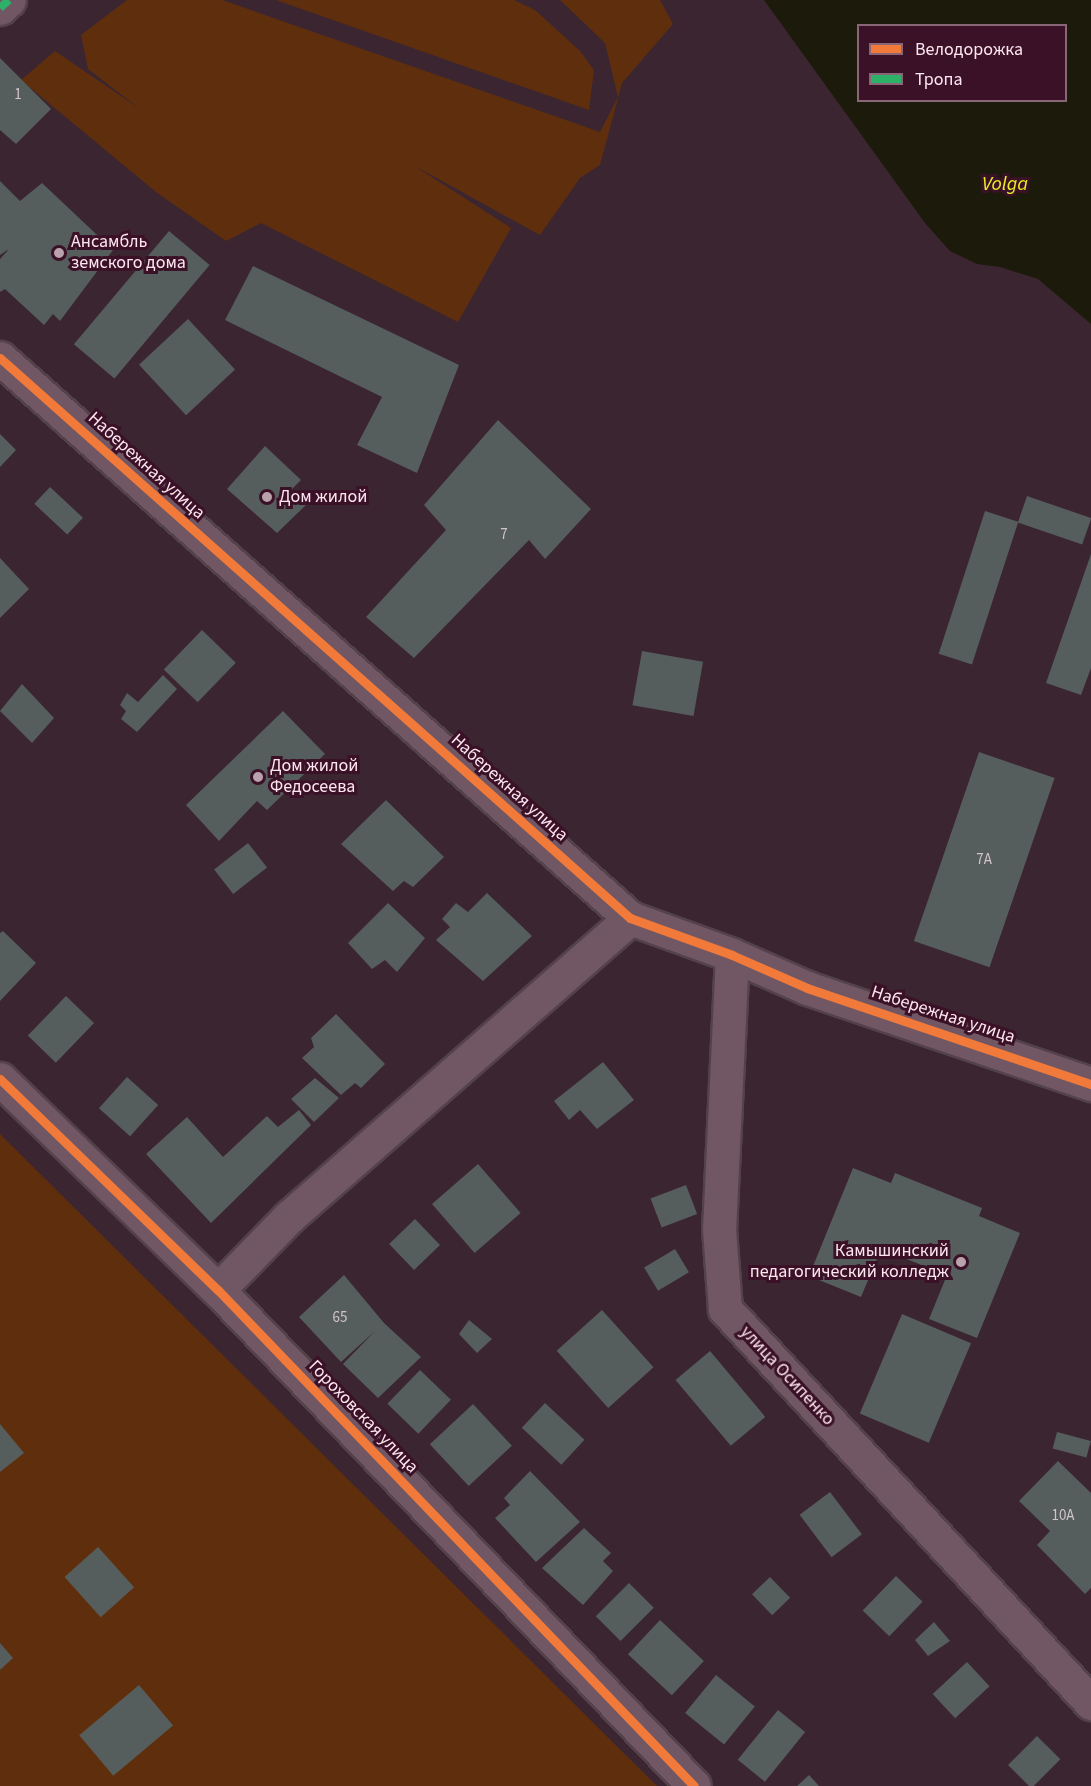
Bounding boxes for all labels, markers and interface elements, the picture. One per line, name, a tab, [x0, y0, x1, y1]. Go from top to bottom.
legend	[857, 24, 1067, 102]
text: Велодорожка	[915, 37, 1023, 62]
text: Тропа	[915, 67, 963, 92]
house number: 1	[14, 86, 22, 104]
water label: Volga	[982, 172, 1028, 196]
place label: Ансамбль земского дома	[71, 232, 186, 274]
marker: Ансамбль земского дома	[52, 246, 66, 260]
street label: Набережная улица	[83, 408, 209, 524]
place label: Дом жилой	[279, 486, 367, 508]
marker: Дом жилой	[260, 490, 274, 504]
house number: 7	[500, 526, 508, 544]
street label: Набережная улица	[446, 730, 572, 846]
place label: Дом жилой Федосеева	[270, 756, 358, 798]
marker: Дом жилой Федосеева	[251, 770, 265, 784]
house number: 7А	[976, 851, 992, 869]
street label: Набережная улица	[868, 982, 1018, 1048]
place label: Камышинский педагогический колледж	[750, 1241, 949, 1284]
marker: Камышинский педагогический колледж	[954, 1255, 968, 1269]
house number: 65	[333, 1309, 347, 1327]
street label: улица Осипенко	[735, 1322, 839, 1430]
street label: Гороховская улица	[304, 1356, 422, 1478]
house number: 10А	[1051, 1507, 1075, 1525]

